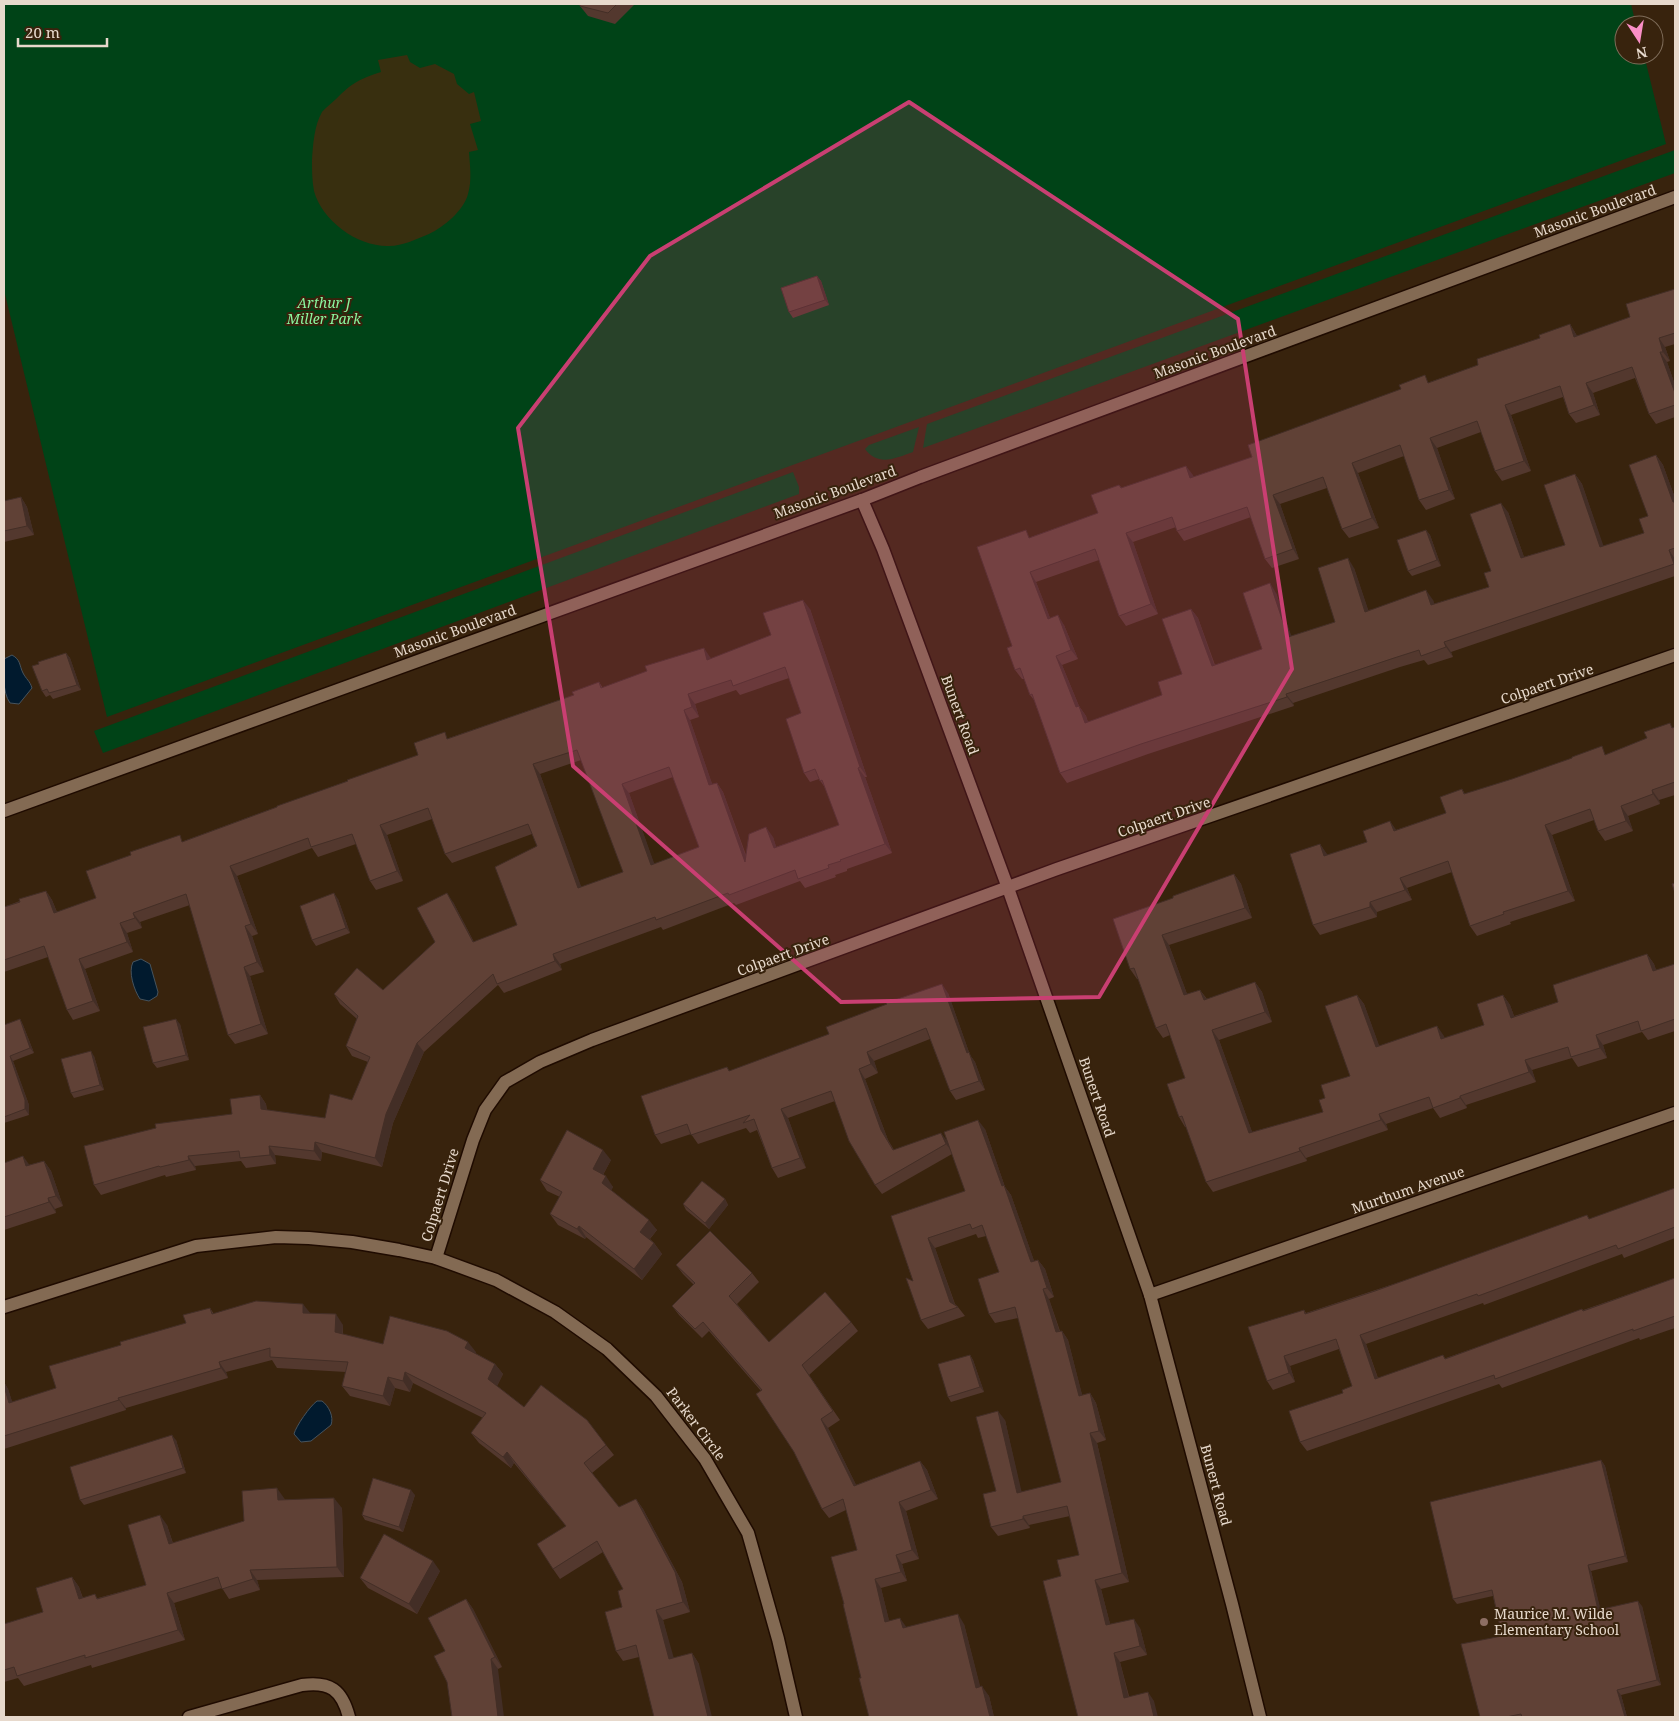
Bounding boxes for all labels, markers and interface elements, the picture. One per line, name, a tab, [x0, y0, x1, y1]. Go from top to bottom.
scale bar	[18, 15, 106, 47]
north arrow	[1614, 15, 1664, 65]
text: 20 m	[25, 22, 60, 42]
text: N	[1634, 43, 1649, 64]
street label: Masonic Boulevard	[1531, 179, 1659, 241]
park label: Arthur J Miller Park	[286, 293, 362, 328]
street label: Masonic Boulevard	[1151, 320, 1279, 382]
street label: Masonic Boulevard	[771, 460, 899, 522]
street label: Masonic Boulevard	[391, 599, 519, 661]
street label: Colpaert Drive	[1498, 659, 1596, 708]
street label: Bunert Road	[937, 672, 984, 758]
street label: Colpaert Drive	[1115, 792, 1213, 841]
street label: Colpaert Drive	[734, 929, 832, 980]
street label: Bunert Road	[1075, 1054, 1120, 1140]
street label: Colpaert Drive	[416, 1146, 463, 1244]
street label: Murthum Avenue	[1349, 1161, 1467, 1218]
street label: Parker Circle	[663, 1383, 730, 1464]
street label: Bunert Road	[1197, 1442, 1237, 1528]
place label: Maurice M. Wilde Elementary School	[1494, 1604, 1620, 1639]
marker: Maurice M. Wilde Elementary School	[1478, 1616, 1490, 1628]

